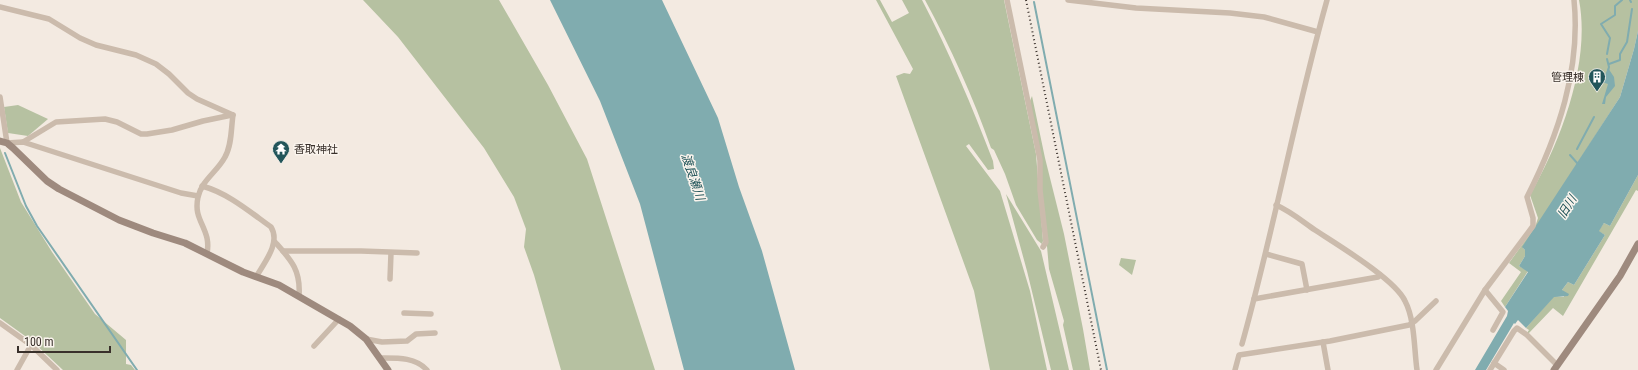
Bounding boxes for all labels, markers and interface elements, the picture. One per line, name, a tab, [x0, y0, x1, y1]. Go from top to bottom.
building icon: 管理棟	[1587, 67, 1607, 92]
place label: 管理棟	[1551, 71, 1584, 84]
temple icon: 香取神社	[271, 139, 291, 164]
place label: 香取神社	[294, 143, 338, 156]
water label: 渡良瀬川	[679, 152, 708, 204]
water label: 旧川	[1555, 191, 1580, 221]
scale bar	[18, 328, 110, 354]
text: 100 m	[24, 335, 54, 349]

